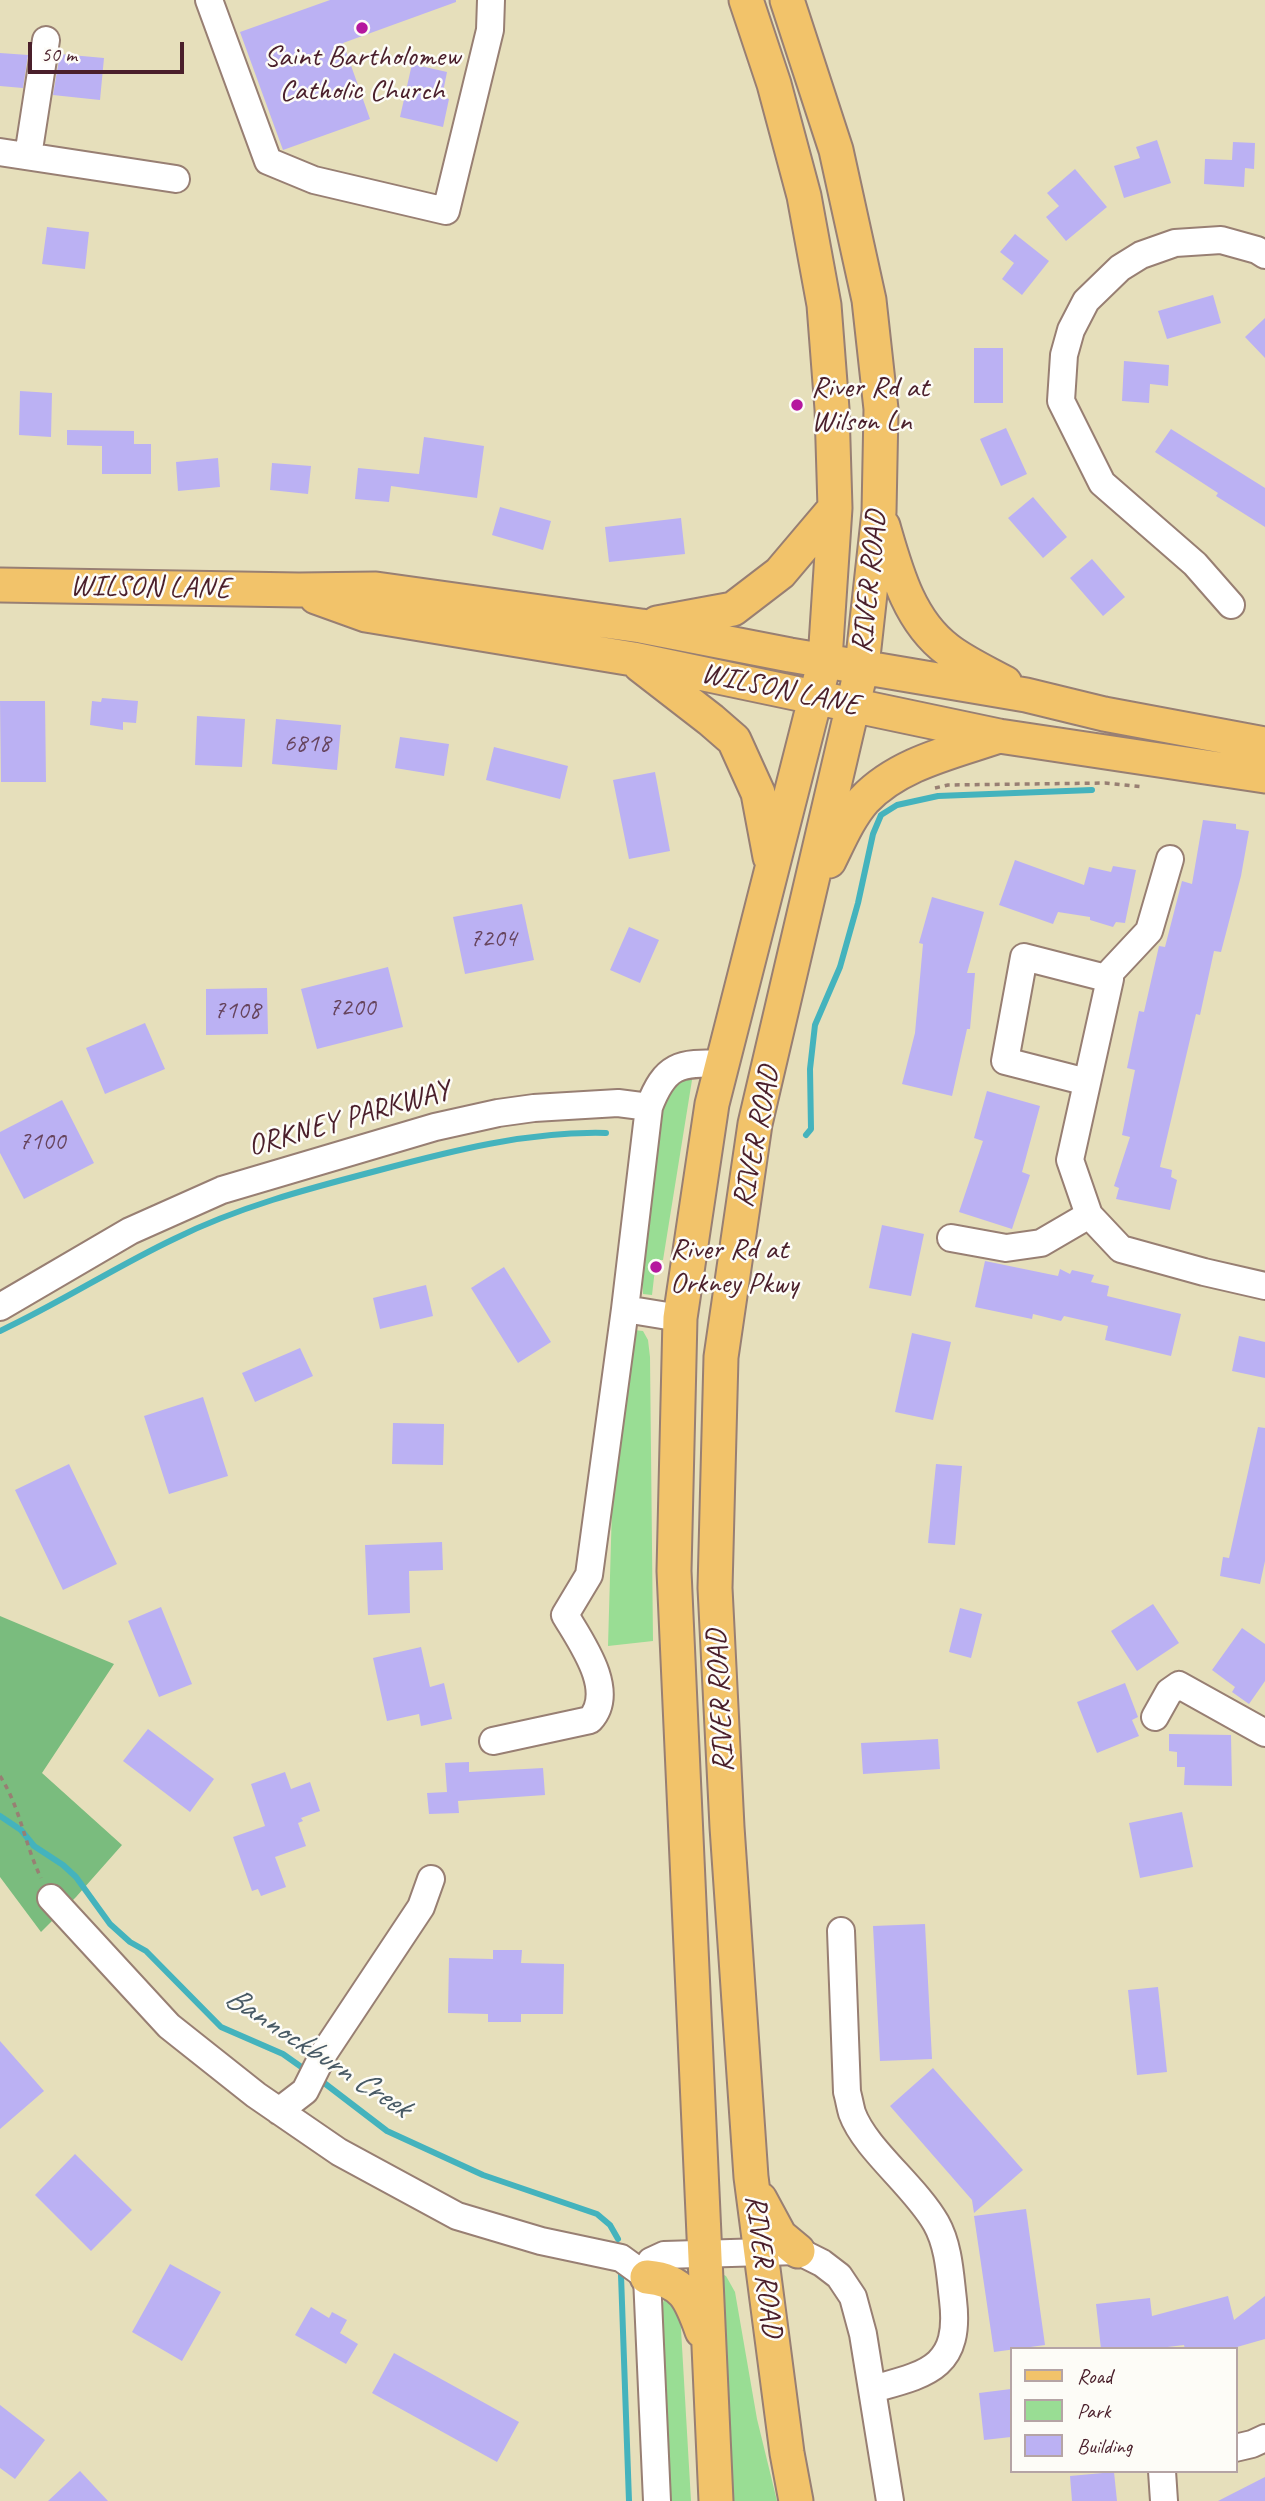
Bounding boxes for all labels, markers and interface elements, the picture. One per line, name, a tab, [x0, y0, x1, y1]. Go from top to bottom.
marker: Saint Bartholomew Catholic Church	[354, 20, 370, 36]
scale bar	[32, 28, 187, 72]
place label: Saint Bartholomew Catholic Church	[264, 39, 460, 110]
text: 50 m	[41, 41, 77, 67]
place label: River Rd at Wilson Ln	[811, 370, 929, 440]
marker: River Rd at Wilson Ln	[789, 397, 805, 413]
street label: RIVER ROAD	[845, 509, 895, 655]
street label: WILSON LANE	[70, 569, 230, 607]
street label: WILSON LANE	[698, 656, 862, 724]
house number: 6818	[284, 728, 330, 760]
house number: 7204	[470, 923, 516, 955]
house number: 7200	[329, 992, 375, 1024]
house number: 7108	[214, 995, 260, 1027]
street label: RIVER ROAD	[726, 1063, 788, 1211]
street label: ORKNEY PARKWAY	[244, 1073, 454, 1165]
house number: 7100	[19, 1126, 65, 1158]
place label: River Rd at Orkney Pkwy	[670, 1232, 798, 1302]
marker: River Rd at Orkney Pkwy	[648, 1259, 664, 1275]
street label: RIVER ROAD	[699, 1629, 743, 1773]
water label: Bannockburn Creek	[217, 1979, 417, 2127]
street label: RIVER ROAD	[736, 2193, 790, 2339]
legend	[1010, 2347, 1237, 2473]
text: Road	[1077, 2363, 1112, 2389]
text: Park	[1077, 2398, 1110, 2424]
text: Building	[1077, 2433, 1132, 2459]

